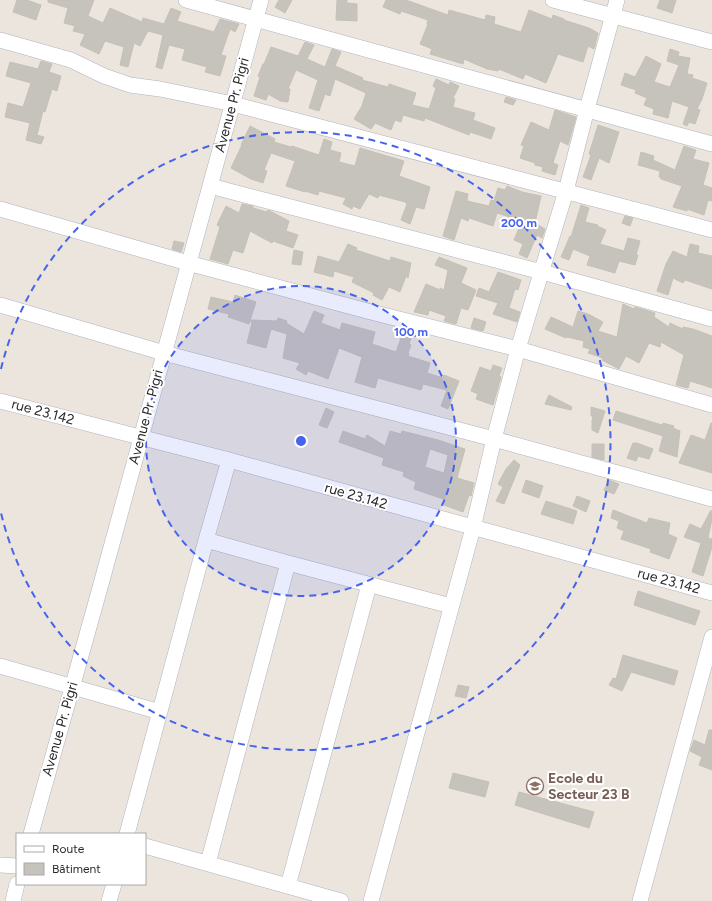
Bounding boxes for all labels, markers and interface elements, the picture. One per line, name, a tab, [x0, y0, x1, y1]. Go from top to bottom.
street label: Avenue Pr. Pigri	[211, 56, 253, 154]
text: 200 m	[501, 216, 537, 230]
text: 100 m	[394, 325, 428, 339]
street label: Avenue Pr. Pigri	[125, 368, 167, 466]
street label: rue 23.142	[10, 395, 76, 429]
centre of rings	[294, 434, 308, 448]
street label: rue 23.142	[323, 479, 389, 513]
street label: rue 23.142	[636, 564, 702, 598]
street label: Avenue Pr. Pigri	[38, 680, 82, 778]
place label: Ecole du Secteur 23 B	[548, 770, 630, 803]
school or university icon: Ecole du Secteur 23 B	[525, 776, 545, 796]
legend	[16, 833, 146, 885]
text: Route	[52, 842, 85, 856]
text: Bâtiment	[52, 862, 101, 876]

